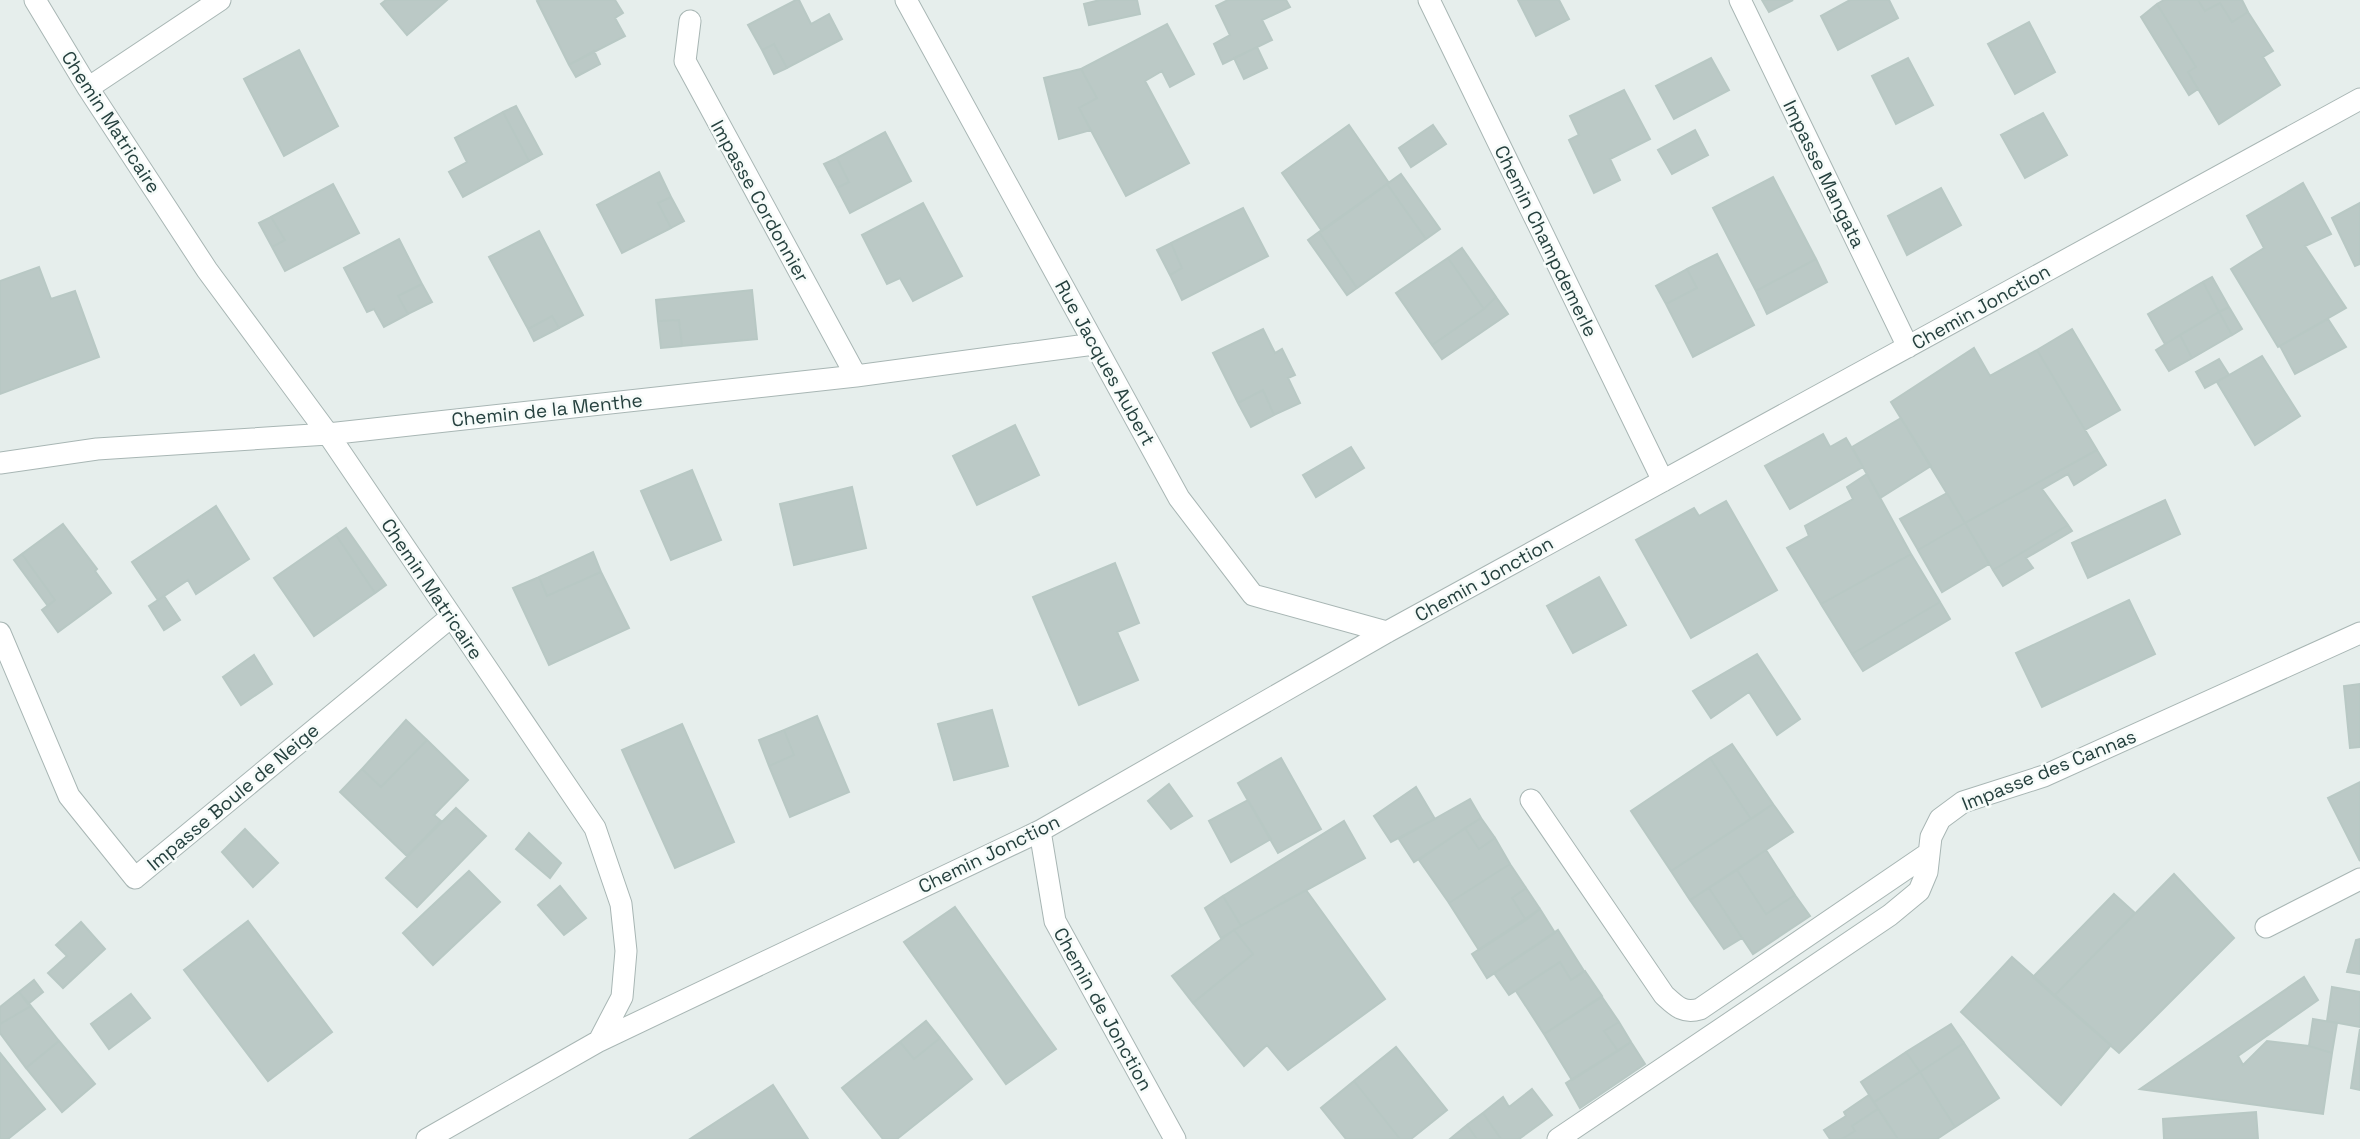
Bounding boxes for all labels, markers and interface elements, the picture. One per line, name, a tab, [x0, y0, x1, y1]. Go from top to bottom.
street label: Chemin Matricaire	[56, 46, 166, 198]
street label: Impasse Mangata	[1777, 96, 1871, 252]
street label: Impasse Cordonnier	[705, 116, 815, 286]
street label: Chemin Champdemerle	[1489, 141, 1603, 341]
street label: Chemin Jonction	[1907, 259, 2055, 355]
street label: Rue Jacques Aubert	[1049, 276, 1161, 450]
street label: Chemin de la Menthe	[450, 388, 644, 432]
street label: Chemin Matricaire	[376, 514, 488, 664]
street label: Chemin Jonction	[1410, 531, 1558, 627]
street label: Impasse Boule de Neige	[142, 718, 324, 876]
street label: Impasse des Cannas	[1958, 724, 2140, 816]
street label: Chemin Jonction	[914, 809, 1064, 899]
street label: Chemin de Jonction	[1048, 923, 1158, 1095]

